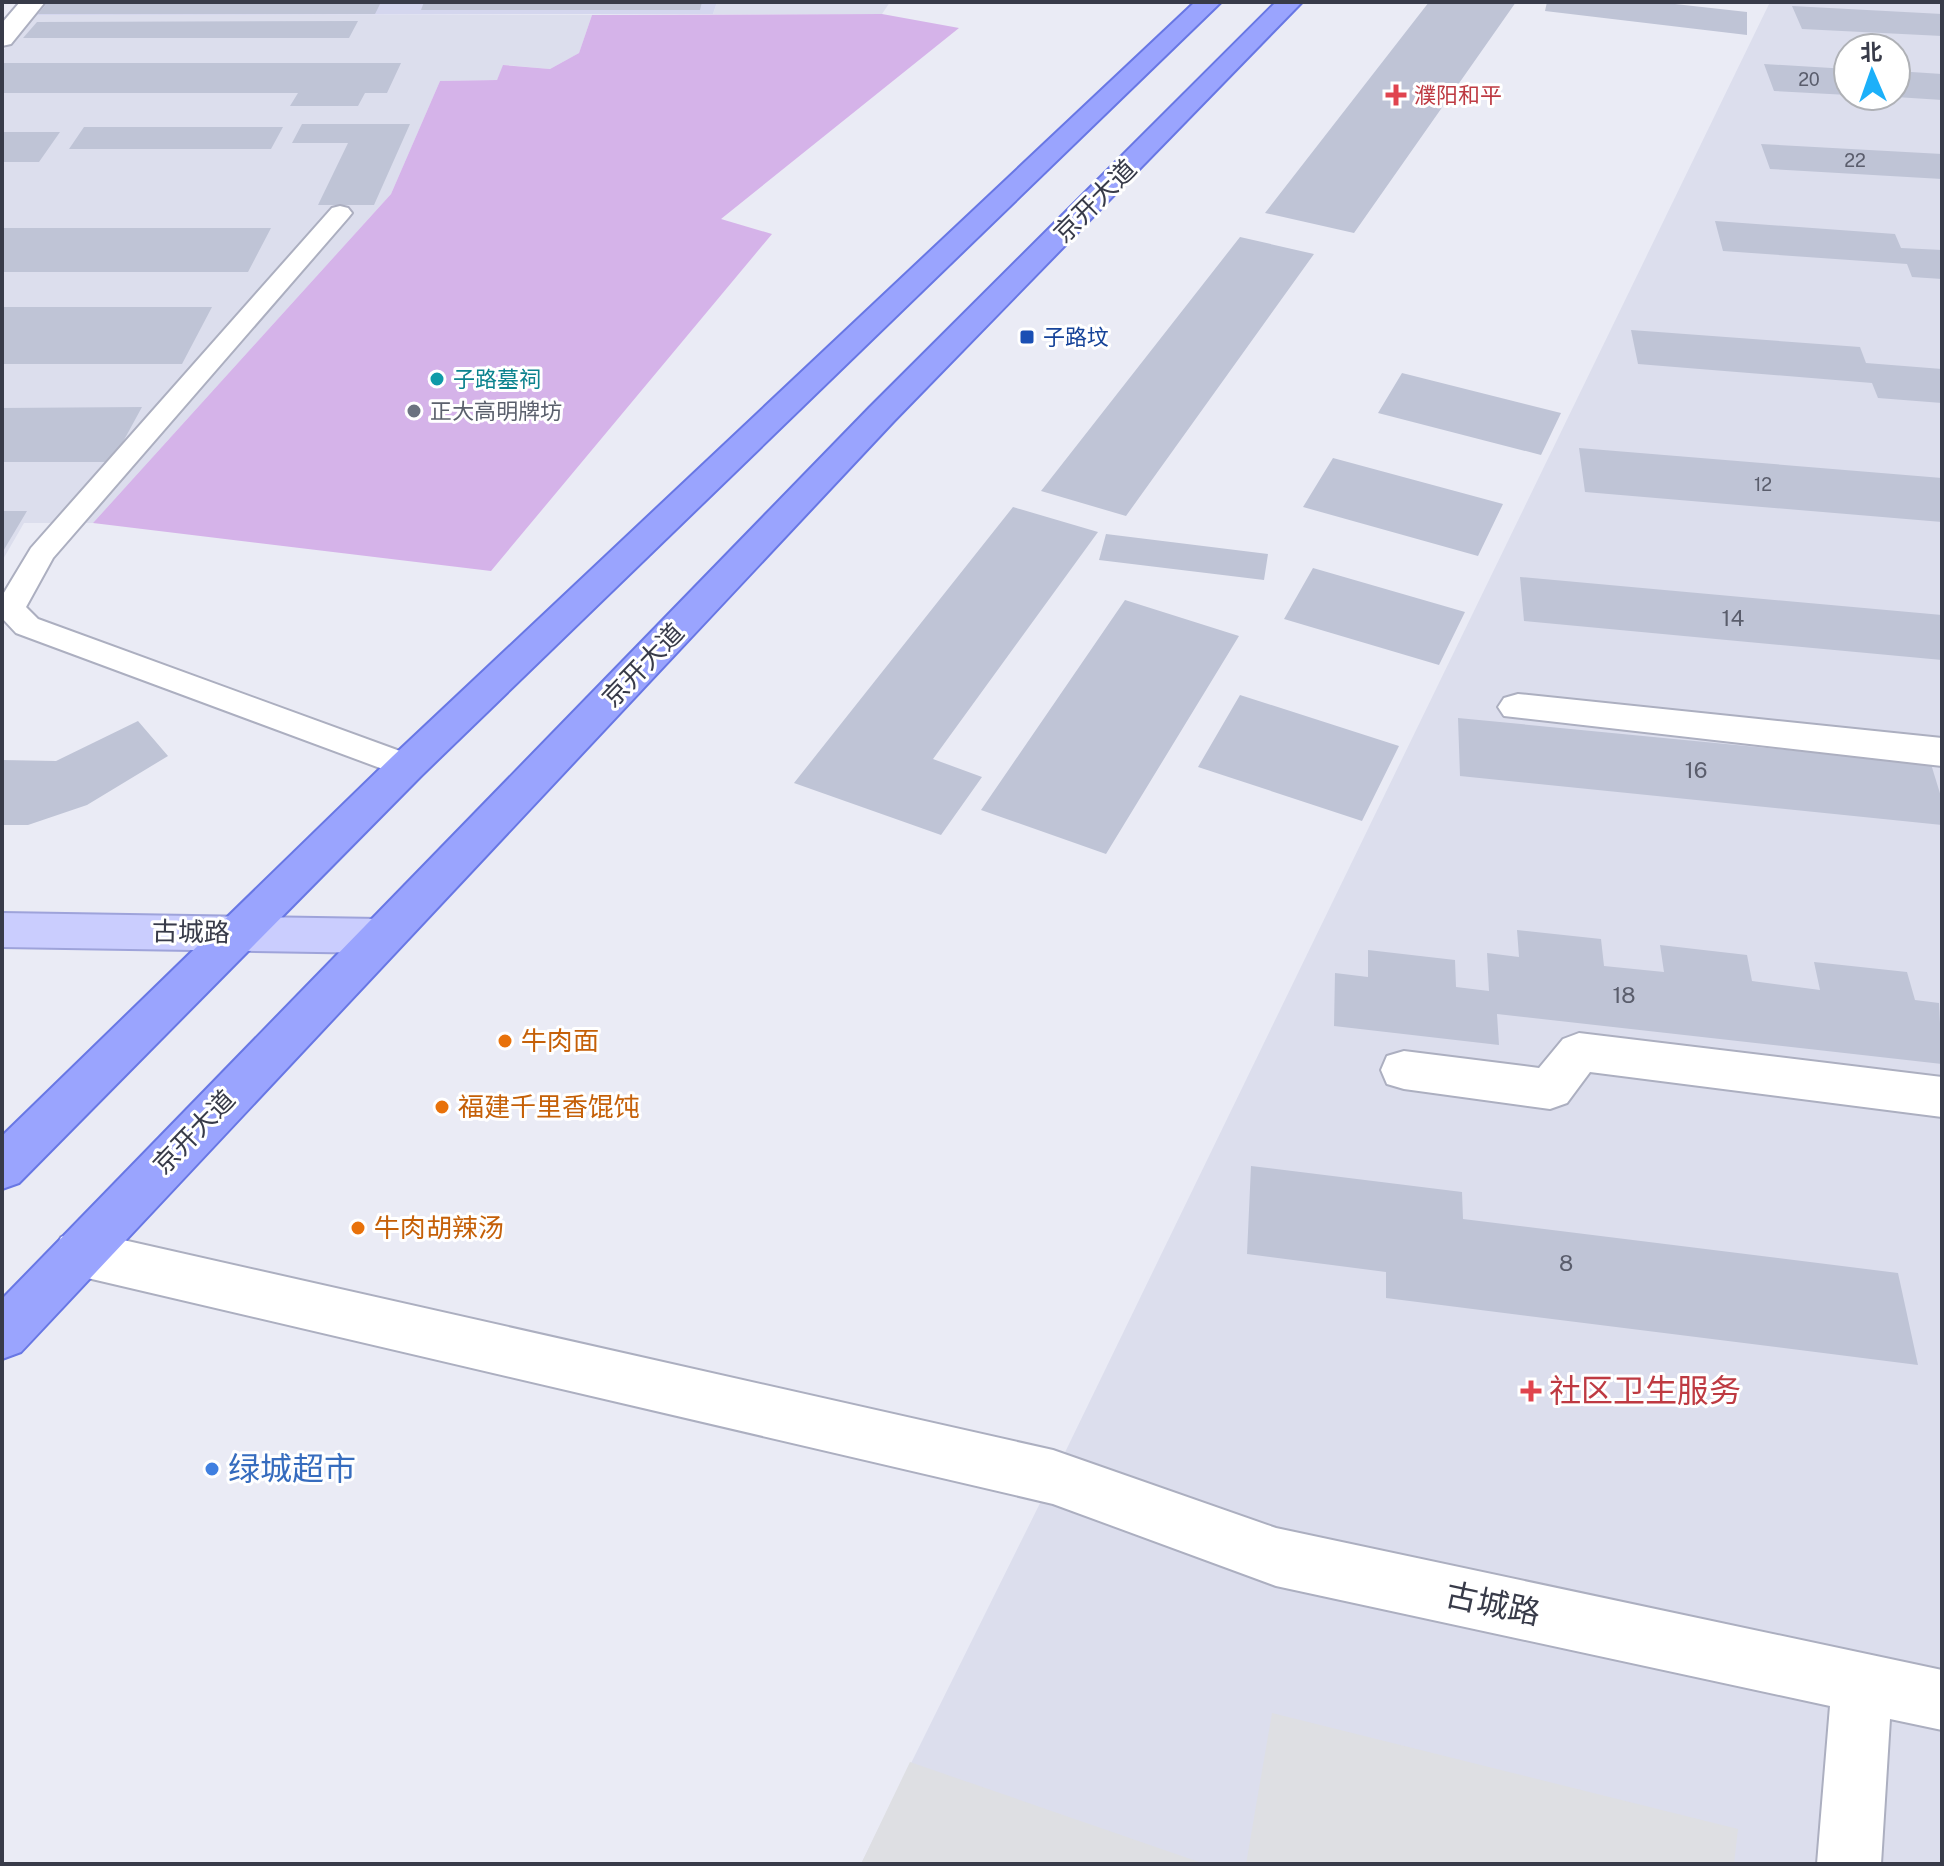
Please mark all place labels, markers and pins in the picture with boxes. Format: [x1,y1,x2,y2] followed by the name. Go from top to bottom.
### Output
[1414,82,1502,108] place label: 濮阳和平
[1385,84,1407,106] marker: 濮阳和平
[1043,324,1109,350] place label: 子路坟
[1018,328,1036,346] marker: 子路坟
[453,366,541,392] place label: 子路墓祠
[428,370,446,388] marker: 子路墓祠
[430,398,562,424] place label: 正大高明牌坊
[405,402,423,420] marker: 正大高明牌坊
[521,1025,599,1056] place label: 牛肉面
[496,1032,514,1050] marker: 牛肉面
[458,1091,640,1122] place label: 福建千里香馄饨
[433,1098,451,1116] marker: 福建千里香馄饨
[374,1212,504,1243] place label: 牛肉胡辣汤
[349,1219,367,1237] marker: 牛肉胡辣汤
[1549,1372,1741,1409] place label: 社区卫生服务
[1520,1380,1542,1402] marker: 社区卫生服务
[228,1450,356,1487] place label: 绿城超市
[203,1460,221,1478] marker: 绿城超市

